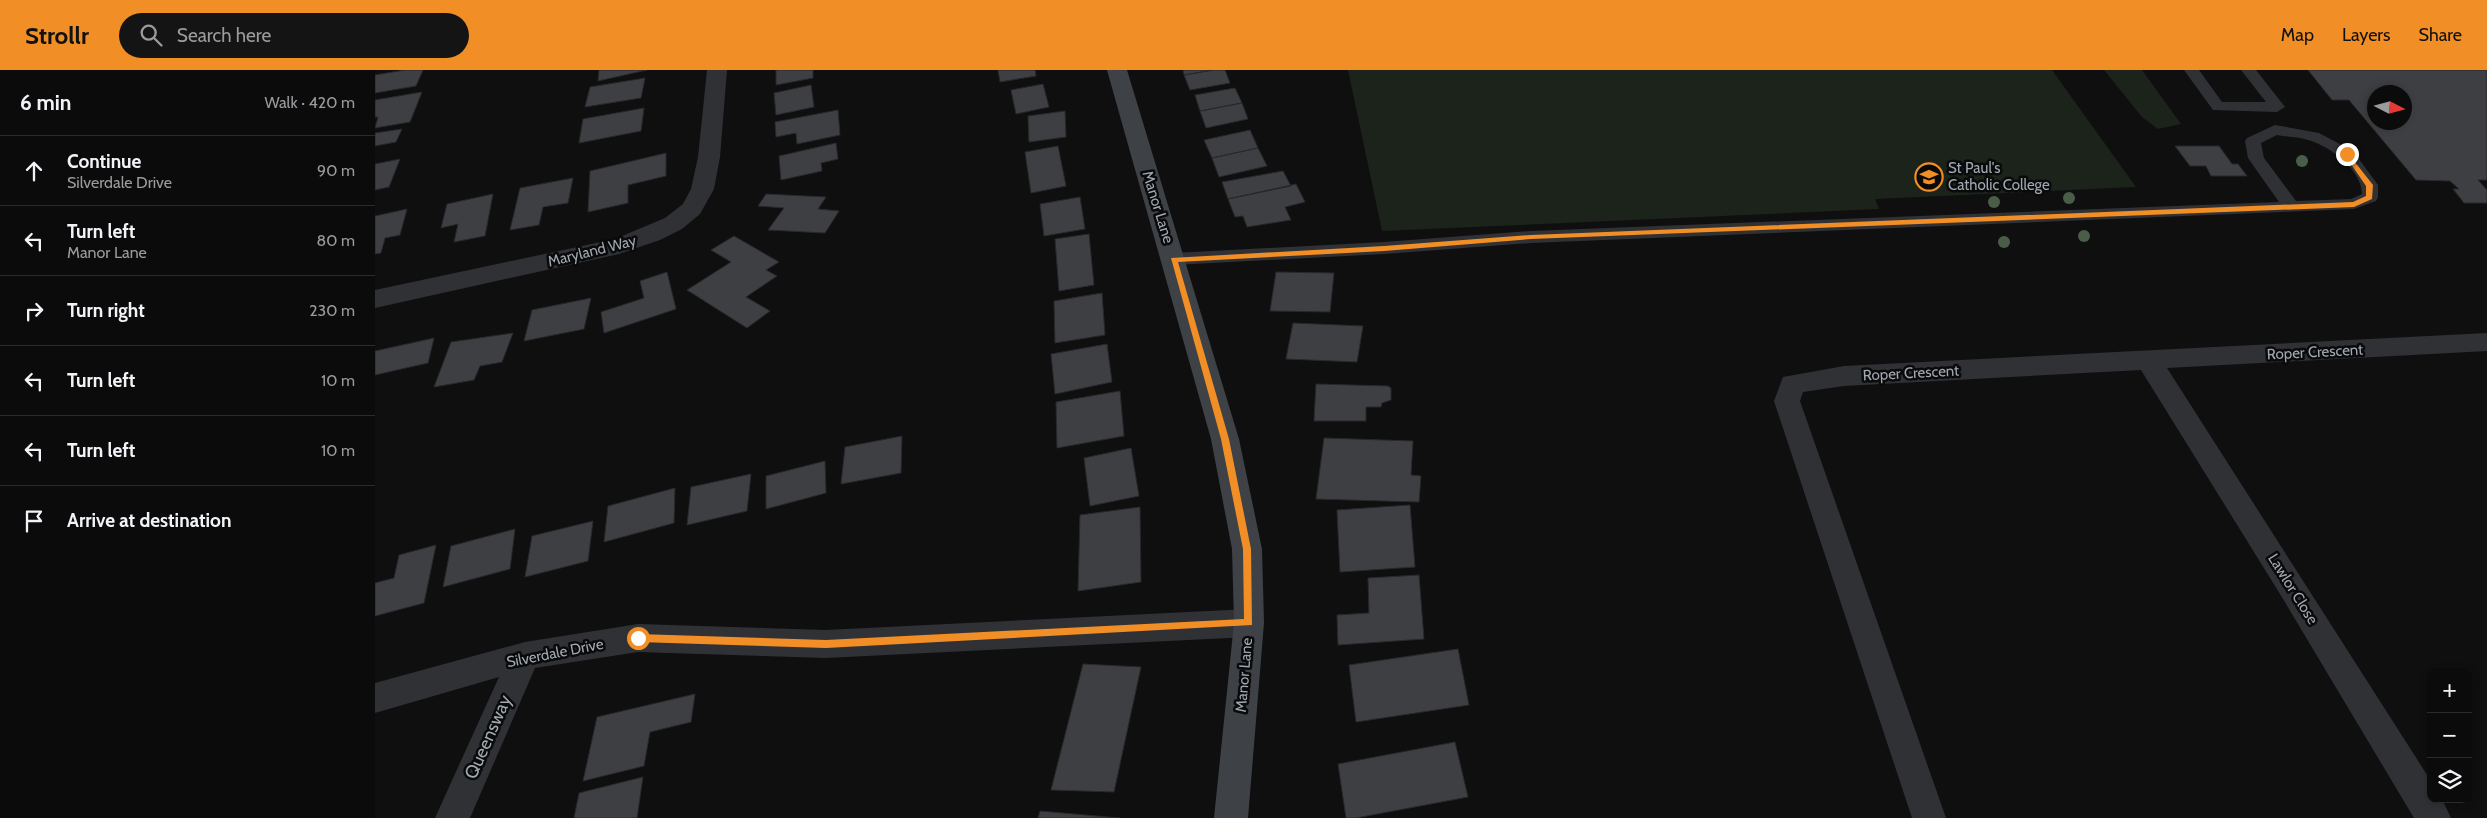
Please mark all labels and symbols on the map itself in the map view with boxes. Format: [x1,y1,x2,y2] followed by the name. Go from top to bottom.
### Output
[2367,85,2412,130] north arrow
[2336,143,2359,166] route end
[1948,159,2050,194] place label: St Paul's Catholic College
[1914,162,1944,192] school or university icon: St Paul's Catholic College
[1138,169,1178,246] street label: Manor Lane
[546,231,638,271] street label: Maryland Way
[2266,340,2364,364] street label: Roper Crescent
[1862,361,1960,385] street label: Roper Crescent
[2264,550,2322,628] street label: Lawlor Close
[627,627,650,650] route start
[505,635,605,671] street label: Silverdale Drive
[1232,637,1256,713] street label: Manor Lane
[460,692,516,782] street label: Queensway

